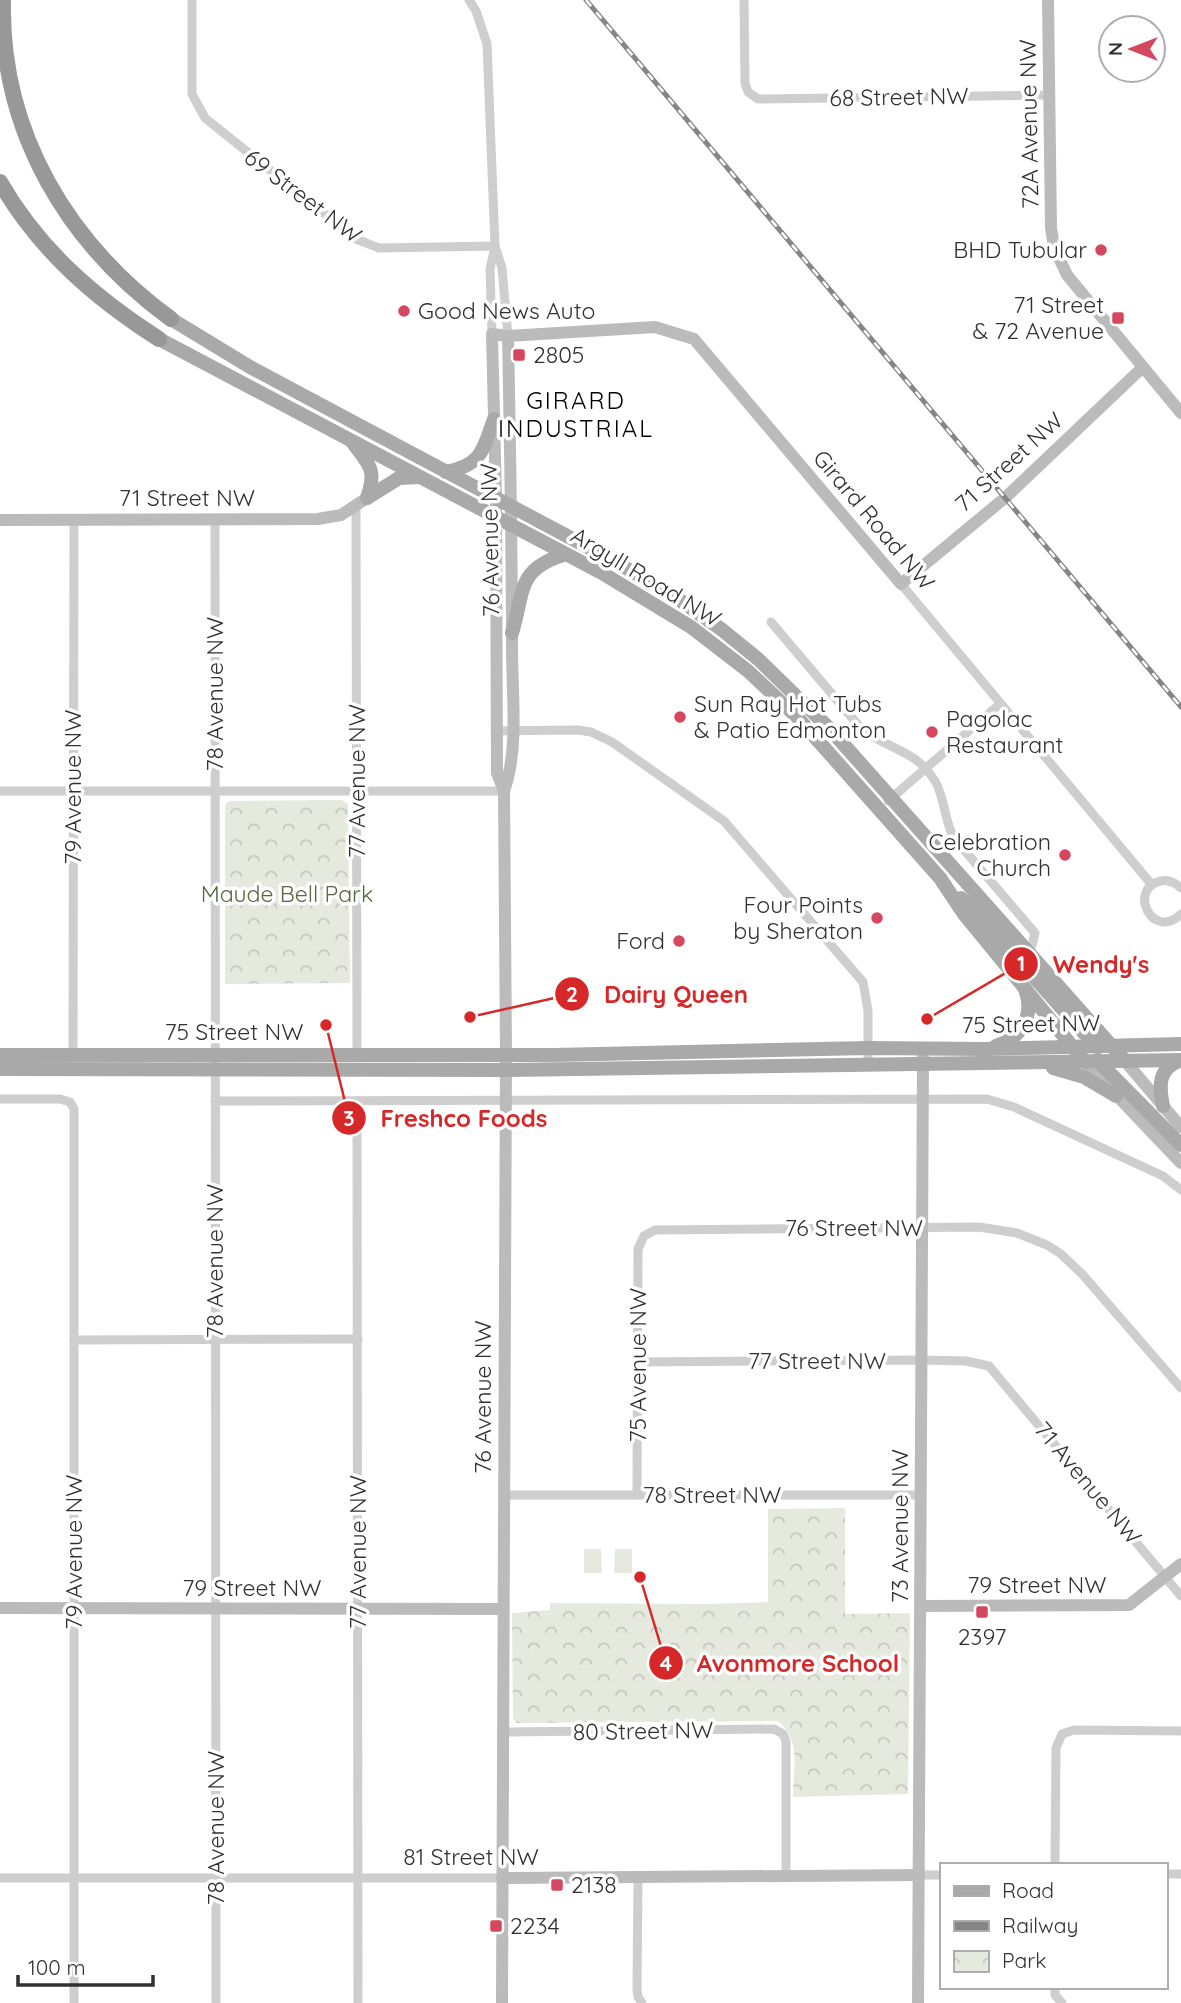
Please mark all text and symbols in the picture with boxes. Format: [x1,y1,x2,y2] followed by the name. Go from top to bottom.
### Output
[1097,14,1167,84] north arrow
[1013,39,1044,209] street label: 72A Avenue NW
[1103,42,1127,56] text: N
[829,81,969,112] street label: 68 Street NW
[239,142,368,249] street label: 69 Street NW
[953,235,1087,264] place label: BHD Tubular
[1093,242,1109,258] marker: BHD Tubular
[973,290,1104,345] place label: 71 Street & 72 Avenue
[418,296,595,325] place label: Good News Auto
[396,303,412,319] marker: Good News Auto
[1110,310,1126,326] marker: 71 Street & 72 Avenue
[533,340,584,369] place label: 2805
[511,347,527,363] marker: 2805
[498,385,654,443] district label: GIRARD INDUSTRIAL
[949,405,1069,518] street label: 71 Street NW
[807,444,942,596] street label: Girard Road NW
[474,463,505,617] street label: 76 Avenue NW
[119,483,255,512] street label: 71 Street NW
[566,520,727,633] street label: Argyll Road NW
[200,617,229,771] street label: 78 Avenue NW
[694,689,886,744] place label: Sun Ray Hot Tubs & Patio Edmonton
[342,704,371,858] street label: 77 Avenue NW
[946,704,1063,759] place label: Pagolac Restaurant
[672,709,688,725] marker: Sun Ray Hot Tubs & Patio Edmonton
[58,710,87,864] street label: 79 Avenue NW
[924,724,940,740] marker: Pagolac Restaurant
[929,827,1051,882] place label: Celebration Church
[1057,847,1073,863] marker: Celebration Church
[201,879,373,908] park label: Maude Bell Park
[733,890,863,945] place label: Four Points by Sheraton
[869,910,885,926] marker: Four Points by Sheraton
[616,926,665,955] place label: Ford
[671,933,687,949] marker: Ford
[1004,942,1163,987] callout: Wendy's
[1053,949,1149,979] text: Wendy's
[1017,950,1025,976] text: 1
[555,972,762,1017] callout: Dairy Queen
[604,979,748,1009] text: Dairy Queen
[566,981,578,1007] text: 2
[961,1008,1101,1039] street label: 75 Street NW
[165,1017,303,1046] street label: 75 Street NW
[331,1096,561,1141] callout: Freshco Foods
[381,1103,547,1133] text: Freshco Foods
[343,1105,355,1131] text: 3
[200,1184,229,1338] street label: 78 Avenue NW
[785,1213,923,1242] street label: 76 Street NW
[623,1288,652,1442] street label: 75 Avenue NW
[468,1320,497,1474] street label: 76 Avenue NW
[748,1346,886,1375] street label: 77 Street NW
[1029,1415,1148,1550] street label: 71 Avenue NW
[885,1449,914,1603] street label: 73 Avenue NW
[59,1475,88,1629] street label: 79 Avenue NW
[343,1475,372,1629] street label: 77 Avenue NW
[643,1480,781,1509] street label: 78 Street NW
[967,1570,1107,1599] street label: 79 Street NW
[182,1573,322,1602] street label: 79 Street NW
[974,1604,990,1620] marker: 2397
[958,1622,1007,1651] place label: 2397
[648,1641,914,1686] callout: Avonmore School
[697,1648,899,1678] text: Avonmore School
[660,1650,672,1676] text: 4
[573,1715,713,1746] street label: 80 Street NW
[201,1751,230,1905] street label: 78 Avenue NW
[403,1842,539,1871] street label: 81 Street NW
[940,1863,1167,1989] legend
[571,1870,617,1899] place label: 2138
[549,1877,565,1893] marker: 2138
[1002,1877,1054,1903] text: Road
[510,1911,560,1940] place label: 2234
[1002,1912,1078,1938] text: Railway
[488,1918,504,1934] marker: 2234
[18,1944,152,1988] scale bar
[1002,1947,1046,1973] text: Park
[28,1954,86,1980] text: 100 m

